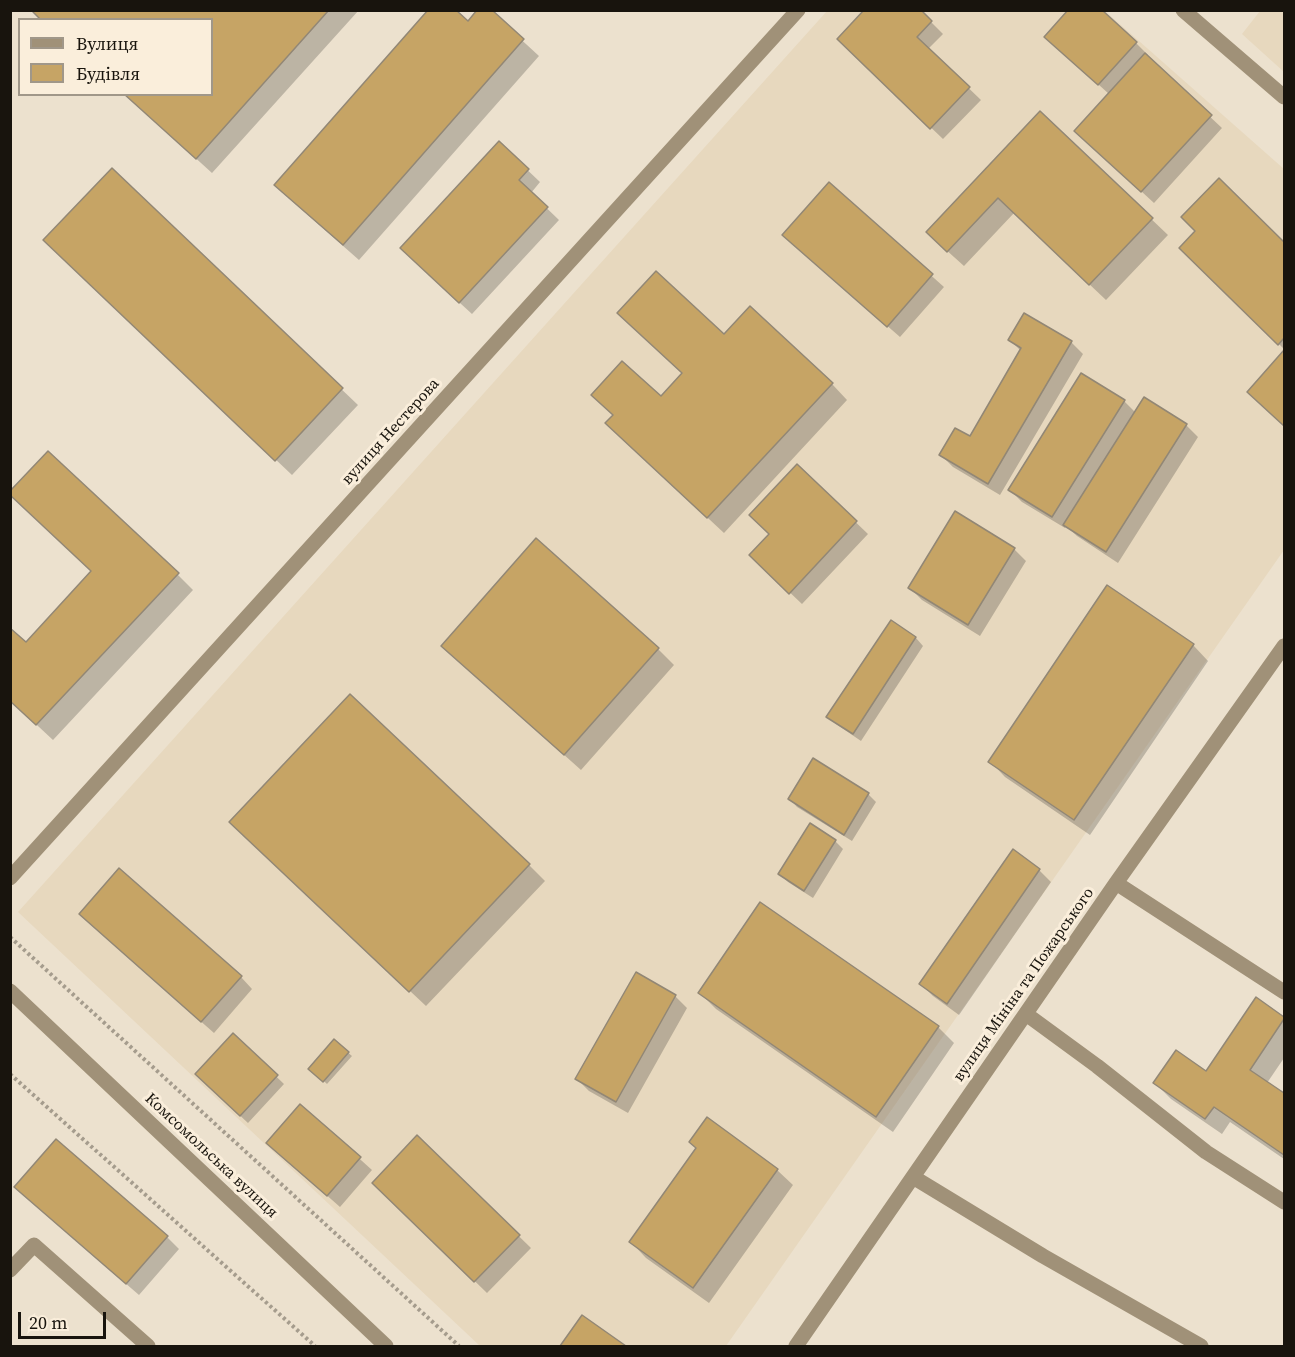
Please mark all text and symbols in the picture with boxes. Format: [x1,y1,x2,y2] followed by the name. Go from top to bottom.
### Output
[18,18,213,96] legend
[76,31,138,56] text: Вулиця
[76,61,140,86] text: Будівля
[338,375,444,489] street label: вулиця Нестерова
[949,884,1099,1086] street label: вулиця Мініна та Пожарського
[141,1089,281,1223] street label: Комсомольська вулиця
[21,1300,110,1338] scale bar
[29,1310,67,1335] text: 20 m

